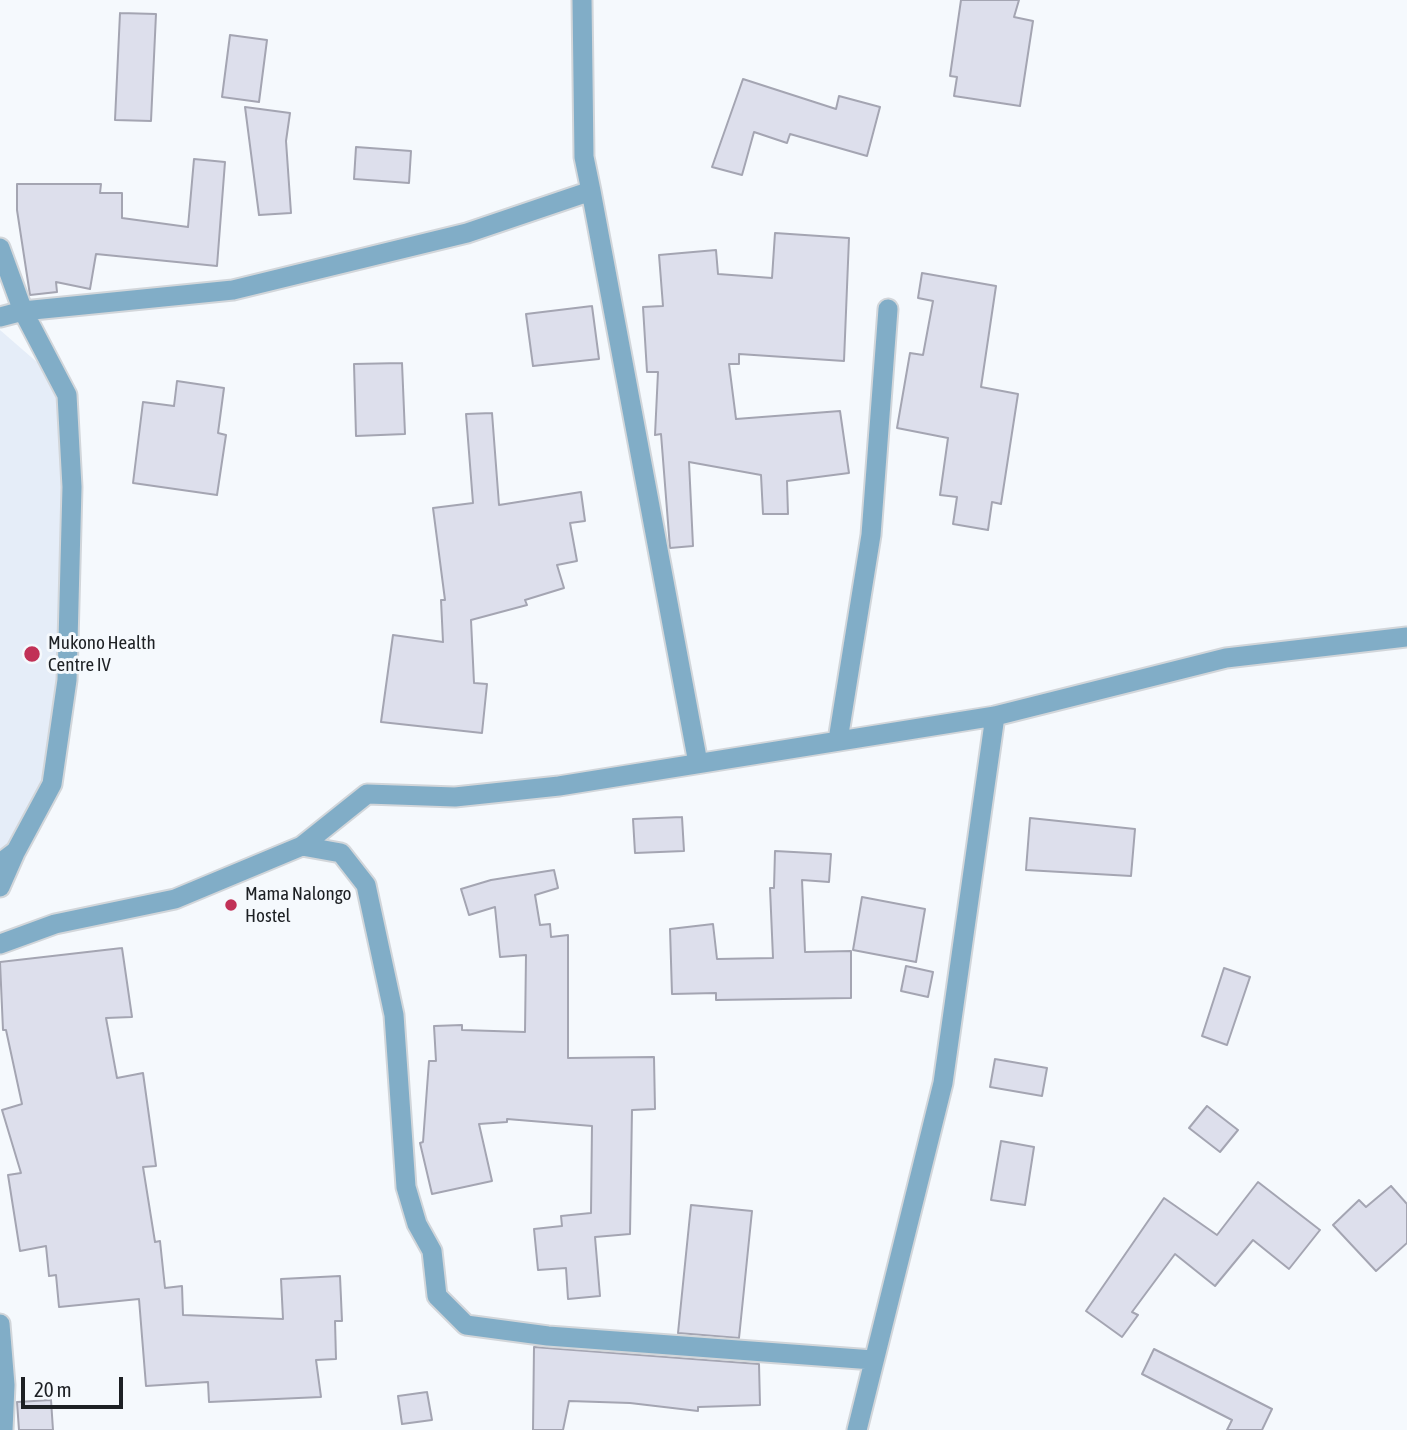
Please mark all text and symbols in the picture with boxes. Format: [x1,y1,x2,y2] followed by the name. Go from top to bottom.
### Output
[48,632,156,676] place label: Mukono Health Centre IV
[22,644,42,664] marker: Mukono Health Centre IV
[245,883,351,927] place label: Mama Nalongo Hostel
[223,897,239,913] marker: Mama Nalongo Hostel
[24,1364,126,1408] scale bar
[34,1377,72,1401] text: 20 m

